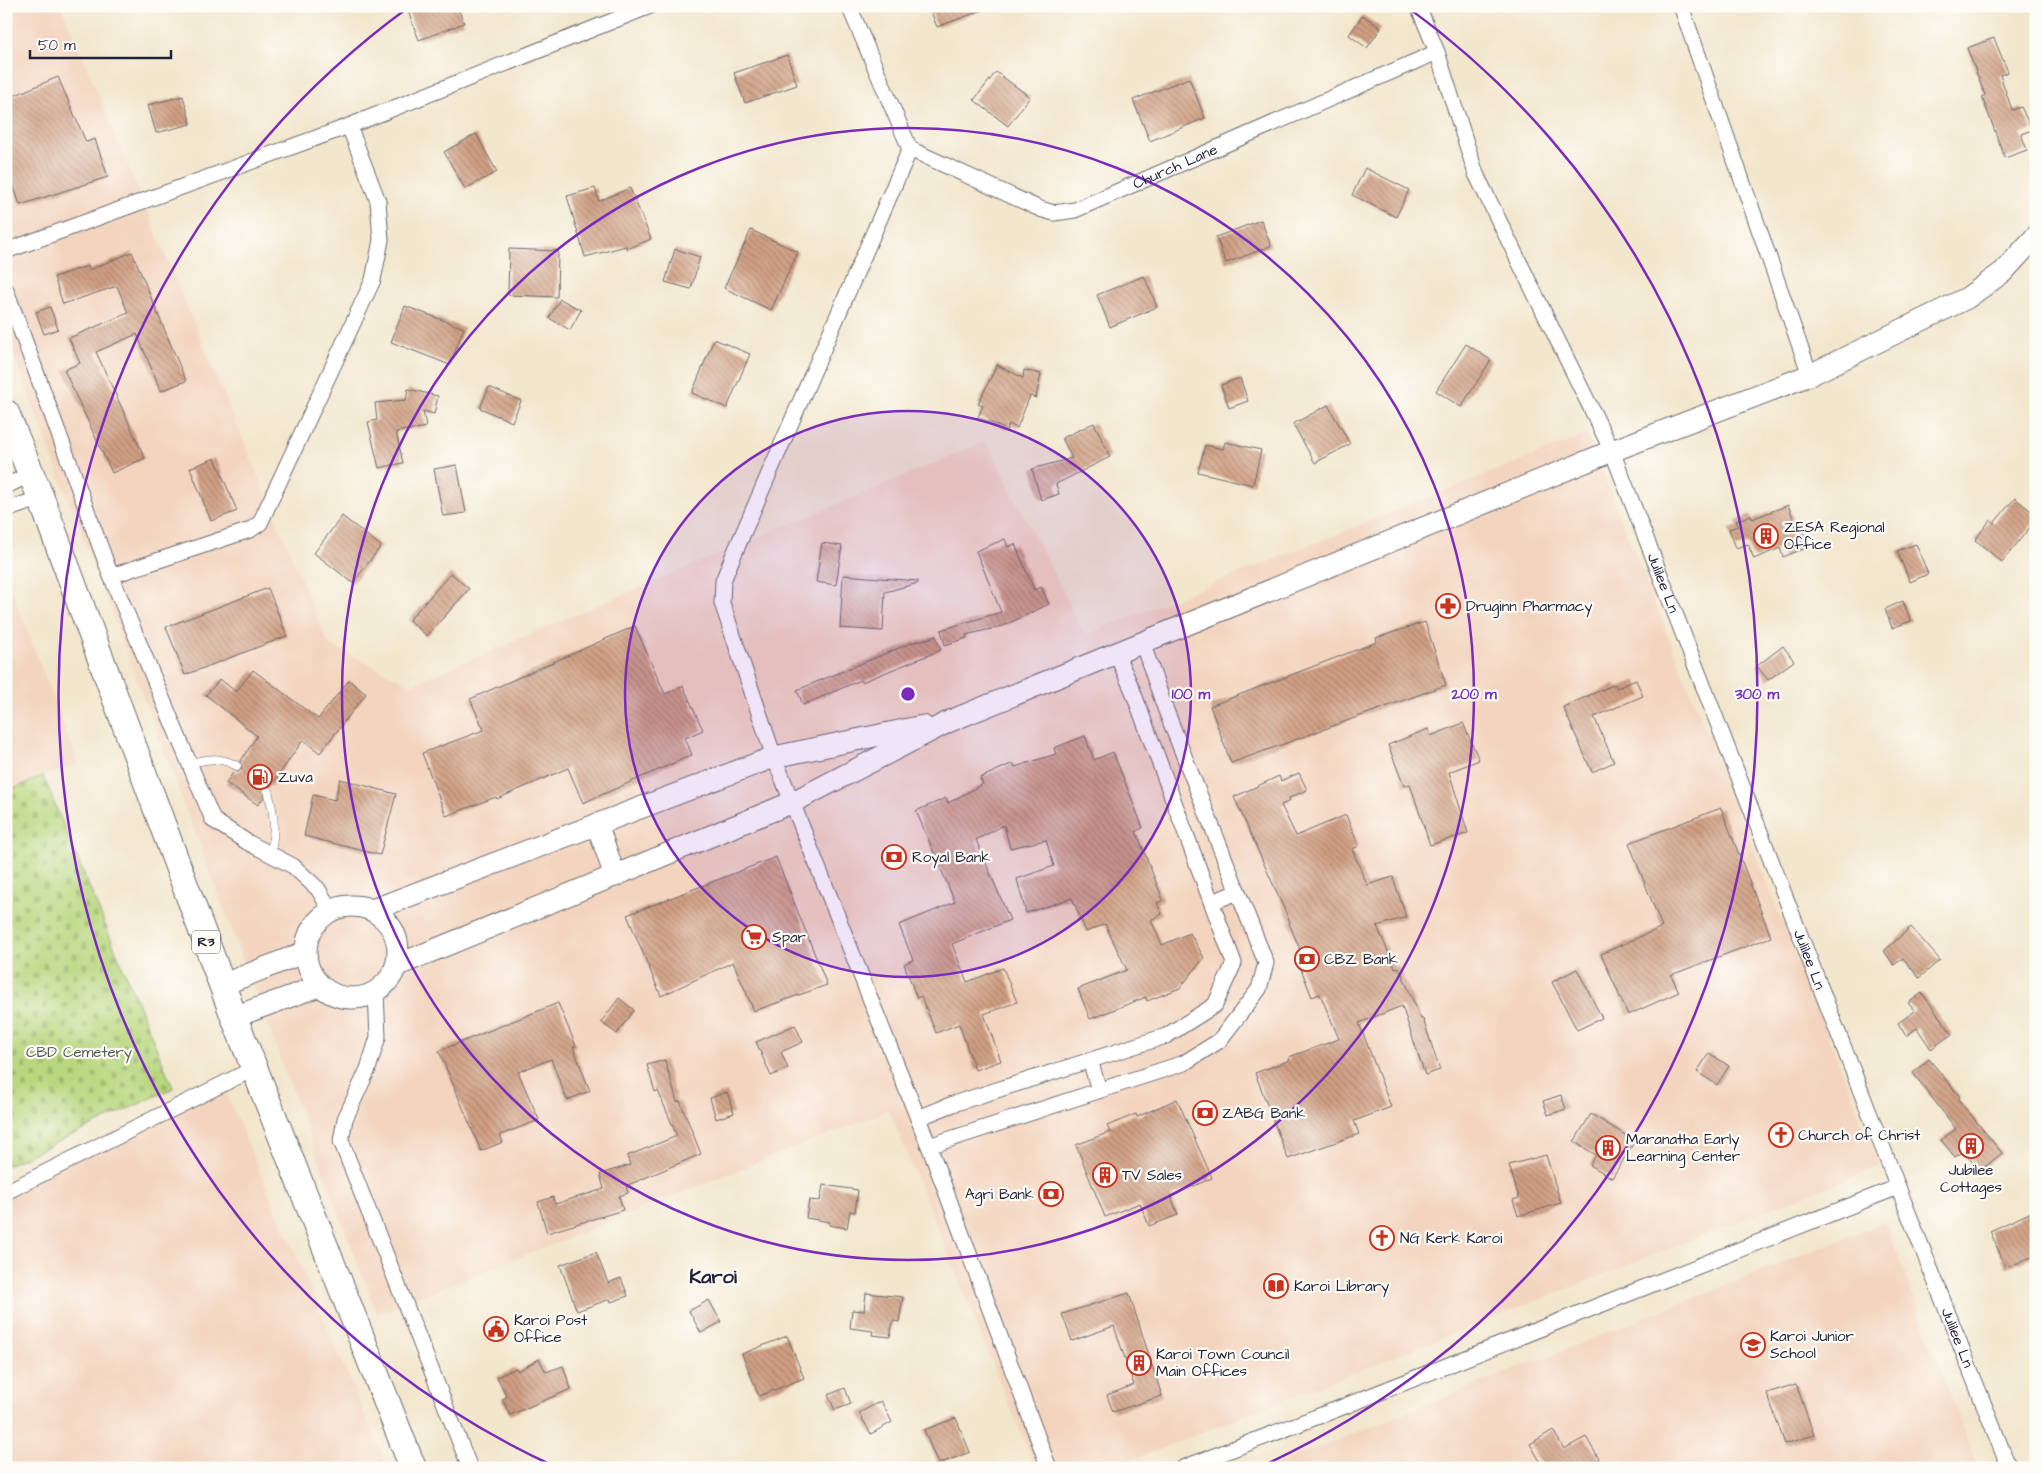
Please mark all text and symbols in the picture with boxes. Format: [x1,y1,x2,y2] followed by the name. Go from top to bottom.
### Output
[30,28,171,60] scale bar
[38,35,76,56] text: 50 m
[1129,139,1221,194] street label: Church Lane
[1784,517,1885,555] place label: ZESA Regional Office
[1753,523,1779,549] building icon: ZESA Regional Office
[1642,550,1685,616] street label: Julilee Ln
[1435,593,1461,619] pharmacy icon: Druginn Pharmacy
[1466,596,1593,618] place label: Druginn Pharmacy
[1172,684,1211,705] text: 100 m
[1450,684,1497,705] text: 200 m
[1734,684,1779,705] text: 300 m
[899,685,917,703] centre of rings
[247,764,273,790] fuel station icon: Zuva
[278,767,313,788] place label: Zuva
[881,844,907,870] bank icon: Royal Bank
[912,847,990,869] place label: Royal Bank
[741,924,767,950] supermarket icon: Spar
[1788,926,1831,993] street label: Julilee Ln
[772,927,806,948] place label: Spar
[192,930,220,954] road number: R3
[1294,946,1320,972] bank icon: CBZ Bank
[1324,949,1398,970] place label: CBZ Bank
[26,1042,132,1064] park label: CBD Cemetery
[1192,1100,1218,1126] bank icon: ZABG Bank
[1222,1103,1305,1124] place label: ZABG Bank
[1768,1122,1794,1148] church icon: Church of Christ
[1798,1125,1920,1146] place label: Church of Christ
[1626,1129,1740,1168] place label: Maranatha Early Learning Center
[1958,1133,1984,1159] building icon: Jubilee Cottages
[1595,1135,1621,1161] building icon: Maranatha Early Learning Center
[1940,1160,2003,1199] place label: Jubilee Cottages
[1092,1162,1118,1188] building icon: TV Sales
[1122,1165,1183,1186] place label: TV Sales
[1038,1181,1064,1207] bank icon: Agri Bank
[965,1184,1034,1206] place label: Agri Bank
[1369,1225,1395,1251] church icon: NG Kerk Karoi
[1400,1228,1503,1249] place label: NG Kerk Karoi
[689,1263,738,1291] district label: Karoi
[1263,1273,1289,1299] library icon: Karoi Library
[1294,1276,1389,1298] place label: Karoi Library
[1936,1305,1979,1371] street label: Julilee Ln
[514,1310,587,1348] place label: Karoi Post Office
[483,1316,509,1342] public building icon: Karoi Post Office
[1770,1326,1854,1364] place label: Karoi Junior School
[1740,1332,1766,1358] school or university icon: Karoi Junior School
[1156,1344,1289,1382] place label: Karoi Town Council Main Offices
[1126,1350,1152,1376] building icon: Karoi Town Council Main Offices

